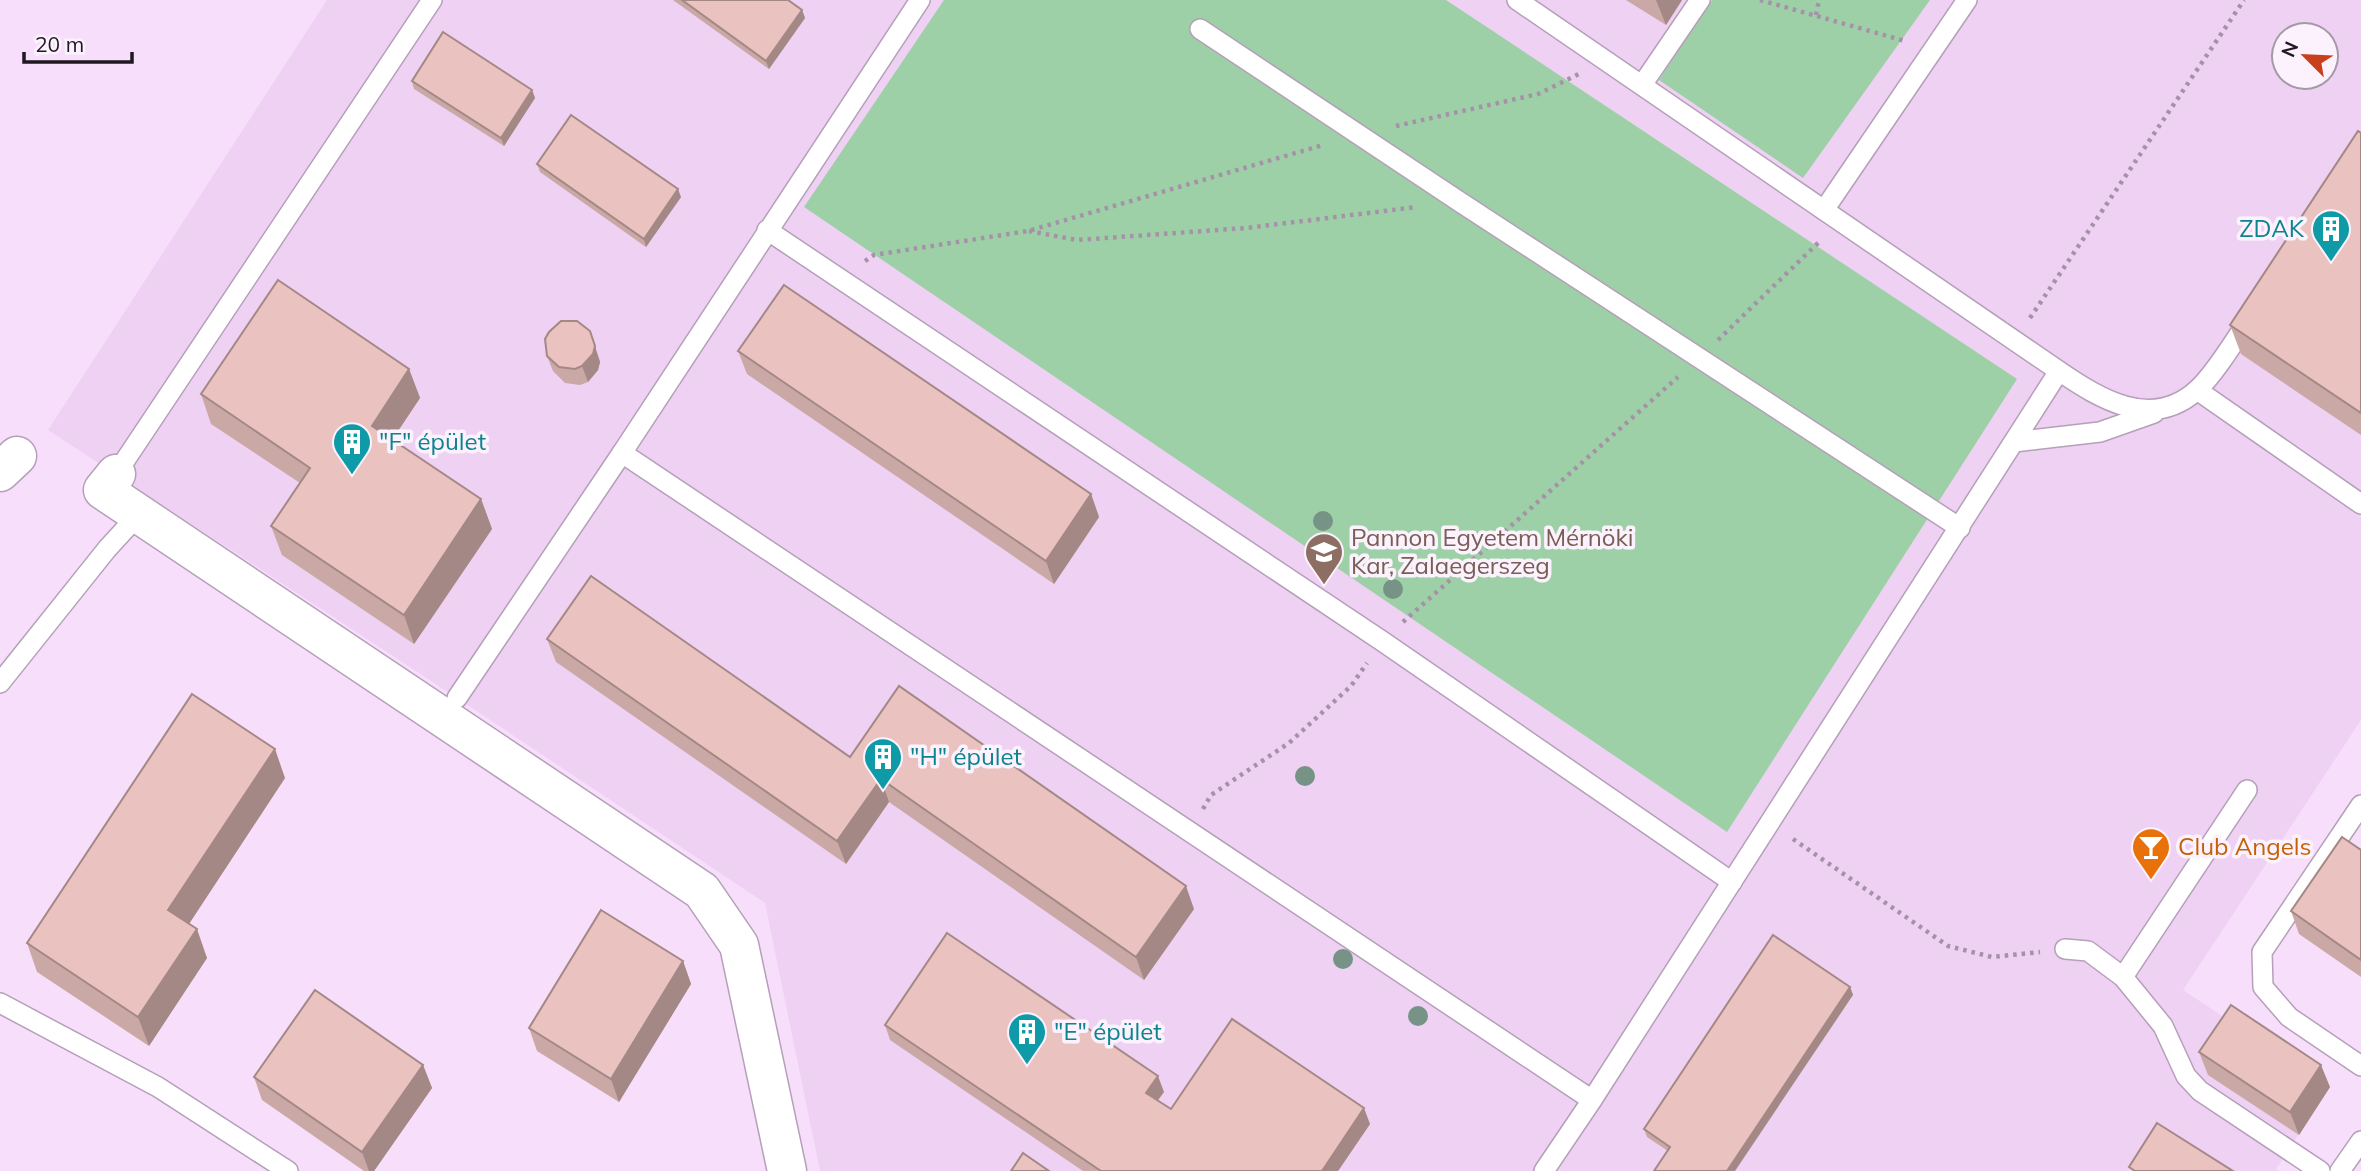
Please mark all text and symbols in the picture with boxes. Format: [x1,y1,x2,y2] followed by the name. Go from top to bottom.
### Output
[24,21,133,65] scale bar
[2270,21,2340,91] north arrow
[35,31,84,57] text: 20 m
[2276,38,2303,61] text: N
[2310,208,2352,263] building icon: ZDAK
[2239,213,2305,243] place label: ZDAK
[331,421,373,476] building icon: "F" épület
[379,426,486,456] place label: "F" épület
[1351,522,1634,580] place label: Pannon Egyetem Mérnöki Kar, Zalaegerszeg
[1303,531,1345,586] school or university icon: Pannon Egyetem Mérnöki Kar, Zalaegerszeg
[862,736,904,791] building icon: "H" épület
[910,741,1022,771] place label: "H" épület
[2130,826,2172,881] bar icon: Club Angels
[2178,831,2312,861] place label: Club Angels
[1006,1011,1048,1066] building icon: "E" épület
[1054,1016,1162,1046] place label: "E" épület

